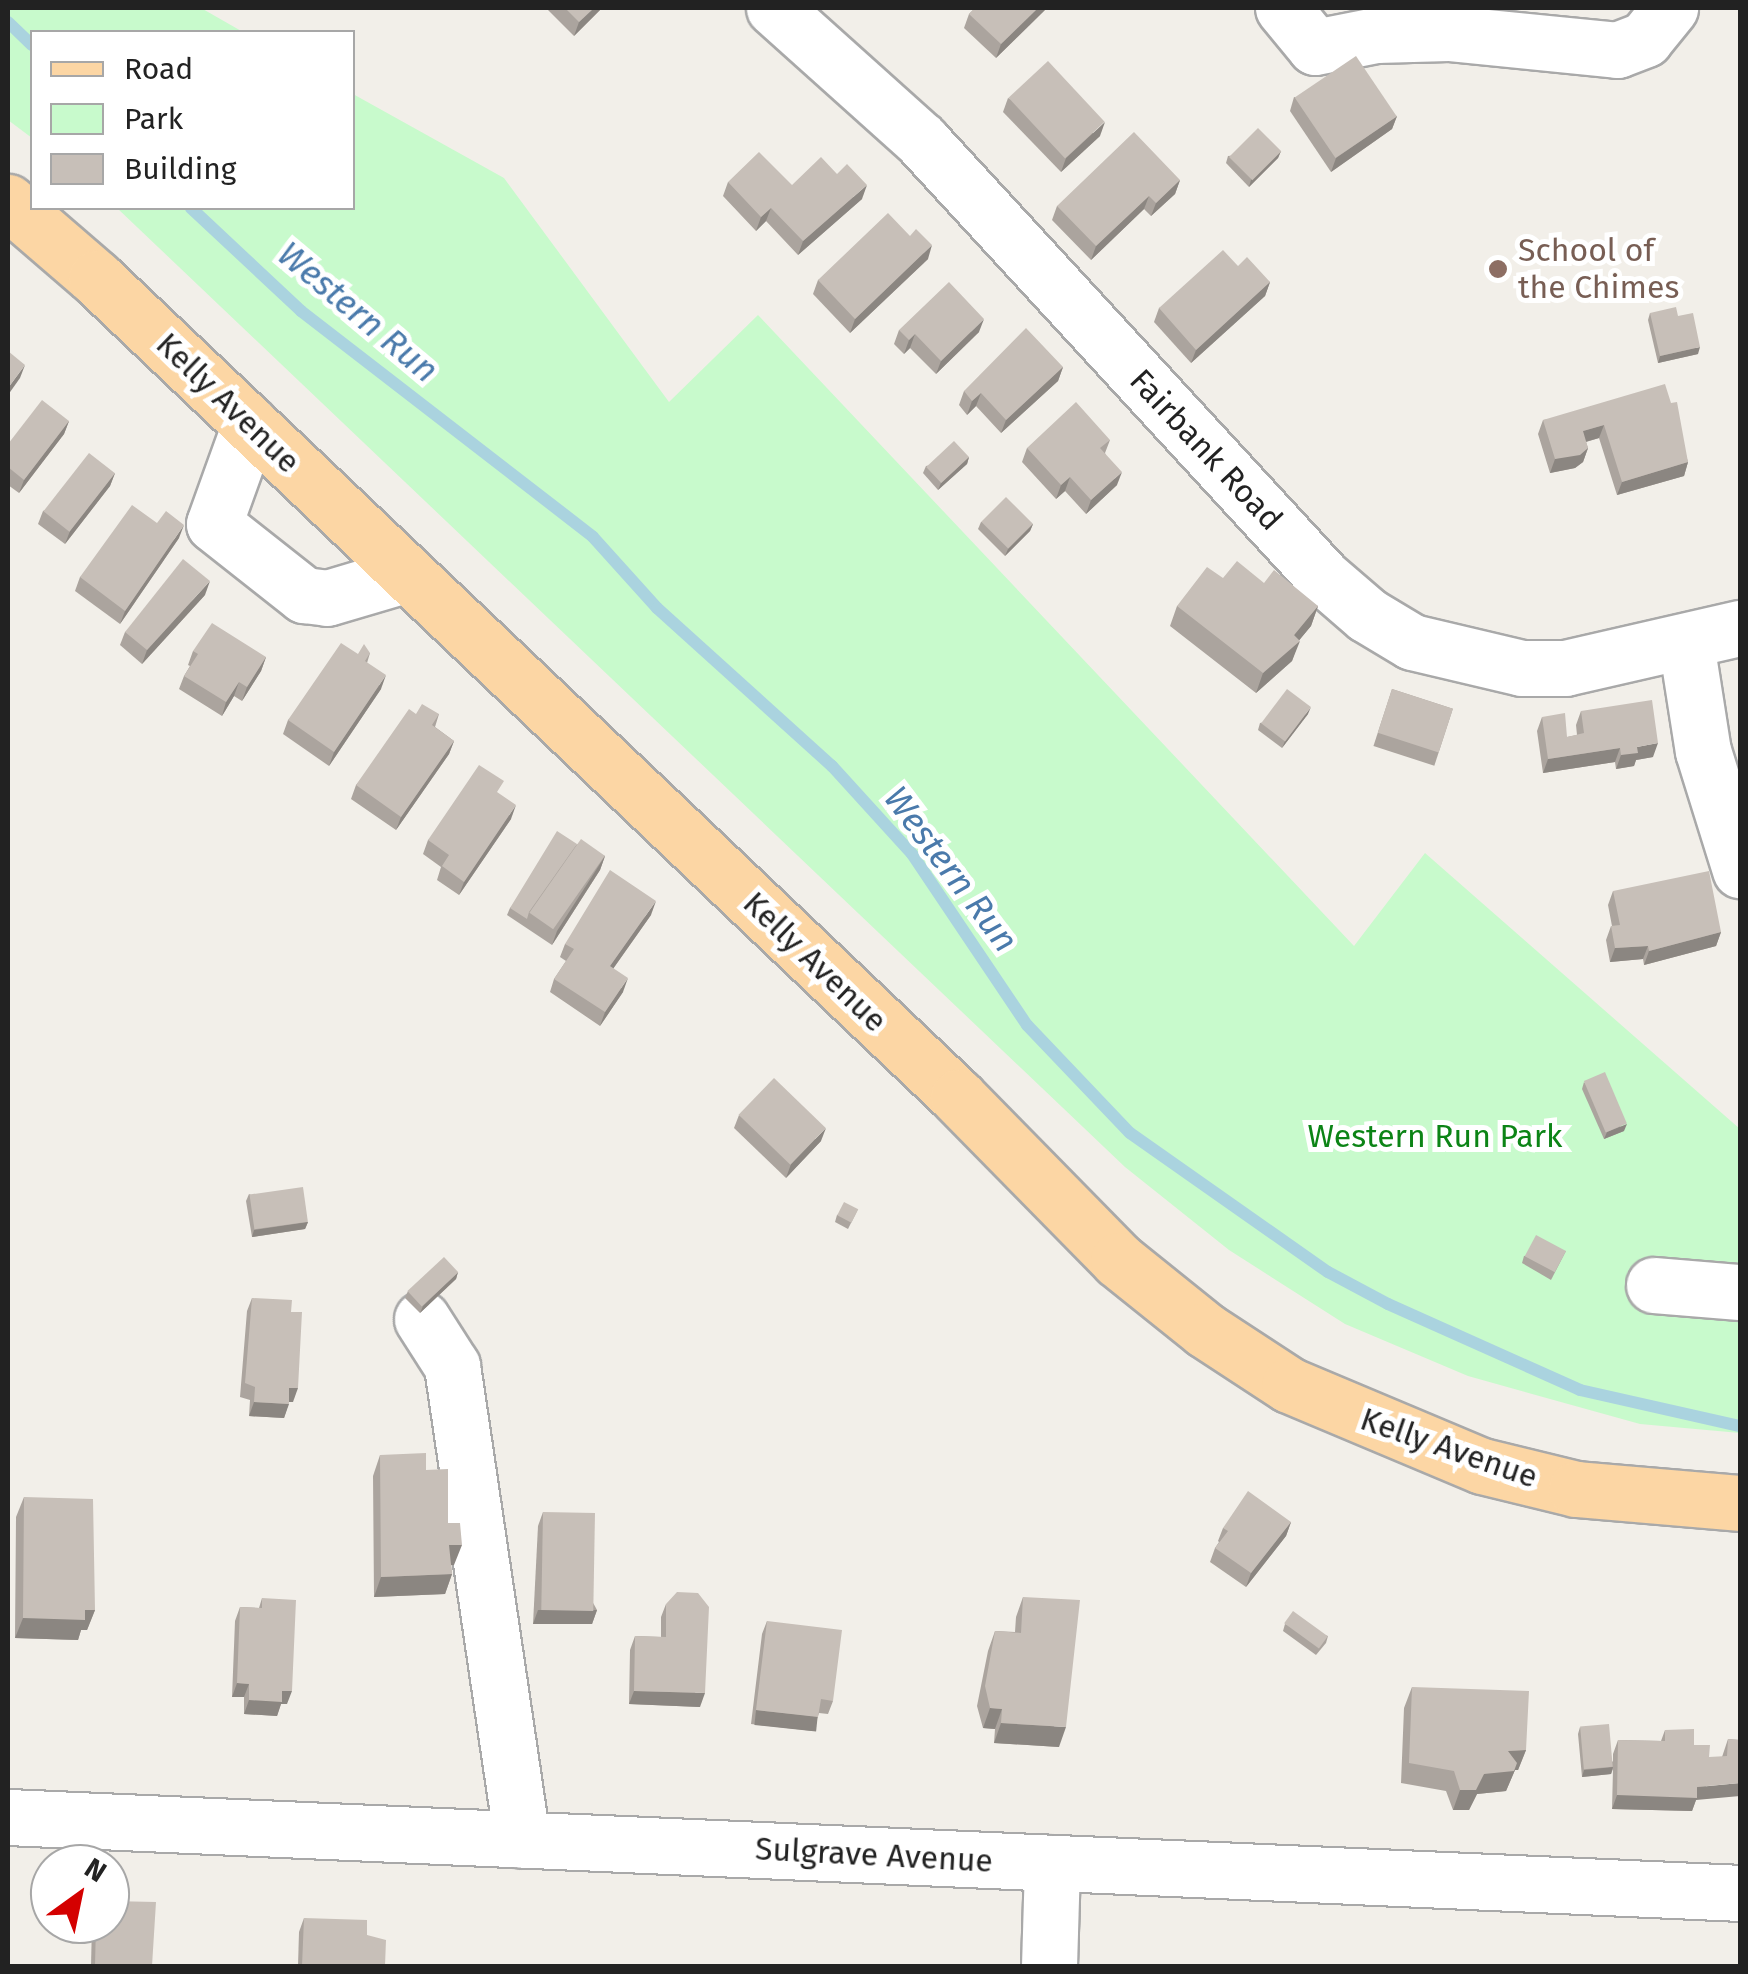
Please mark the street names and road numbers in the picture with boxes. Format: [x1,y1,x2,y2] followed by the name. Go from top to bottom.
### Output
[148,325,308,481] street label: Kelly Avenue
[1122,362,1290,538] street label: Fairbank Road
[735,884,895,1040] street label: Kelly Avenue
[1355,1400,1543,1496] street label: Kelly Avenue
[754,1830,994,1880] street label: Sulgrave Avenue

